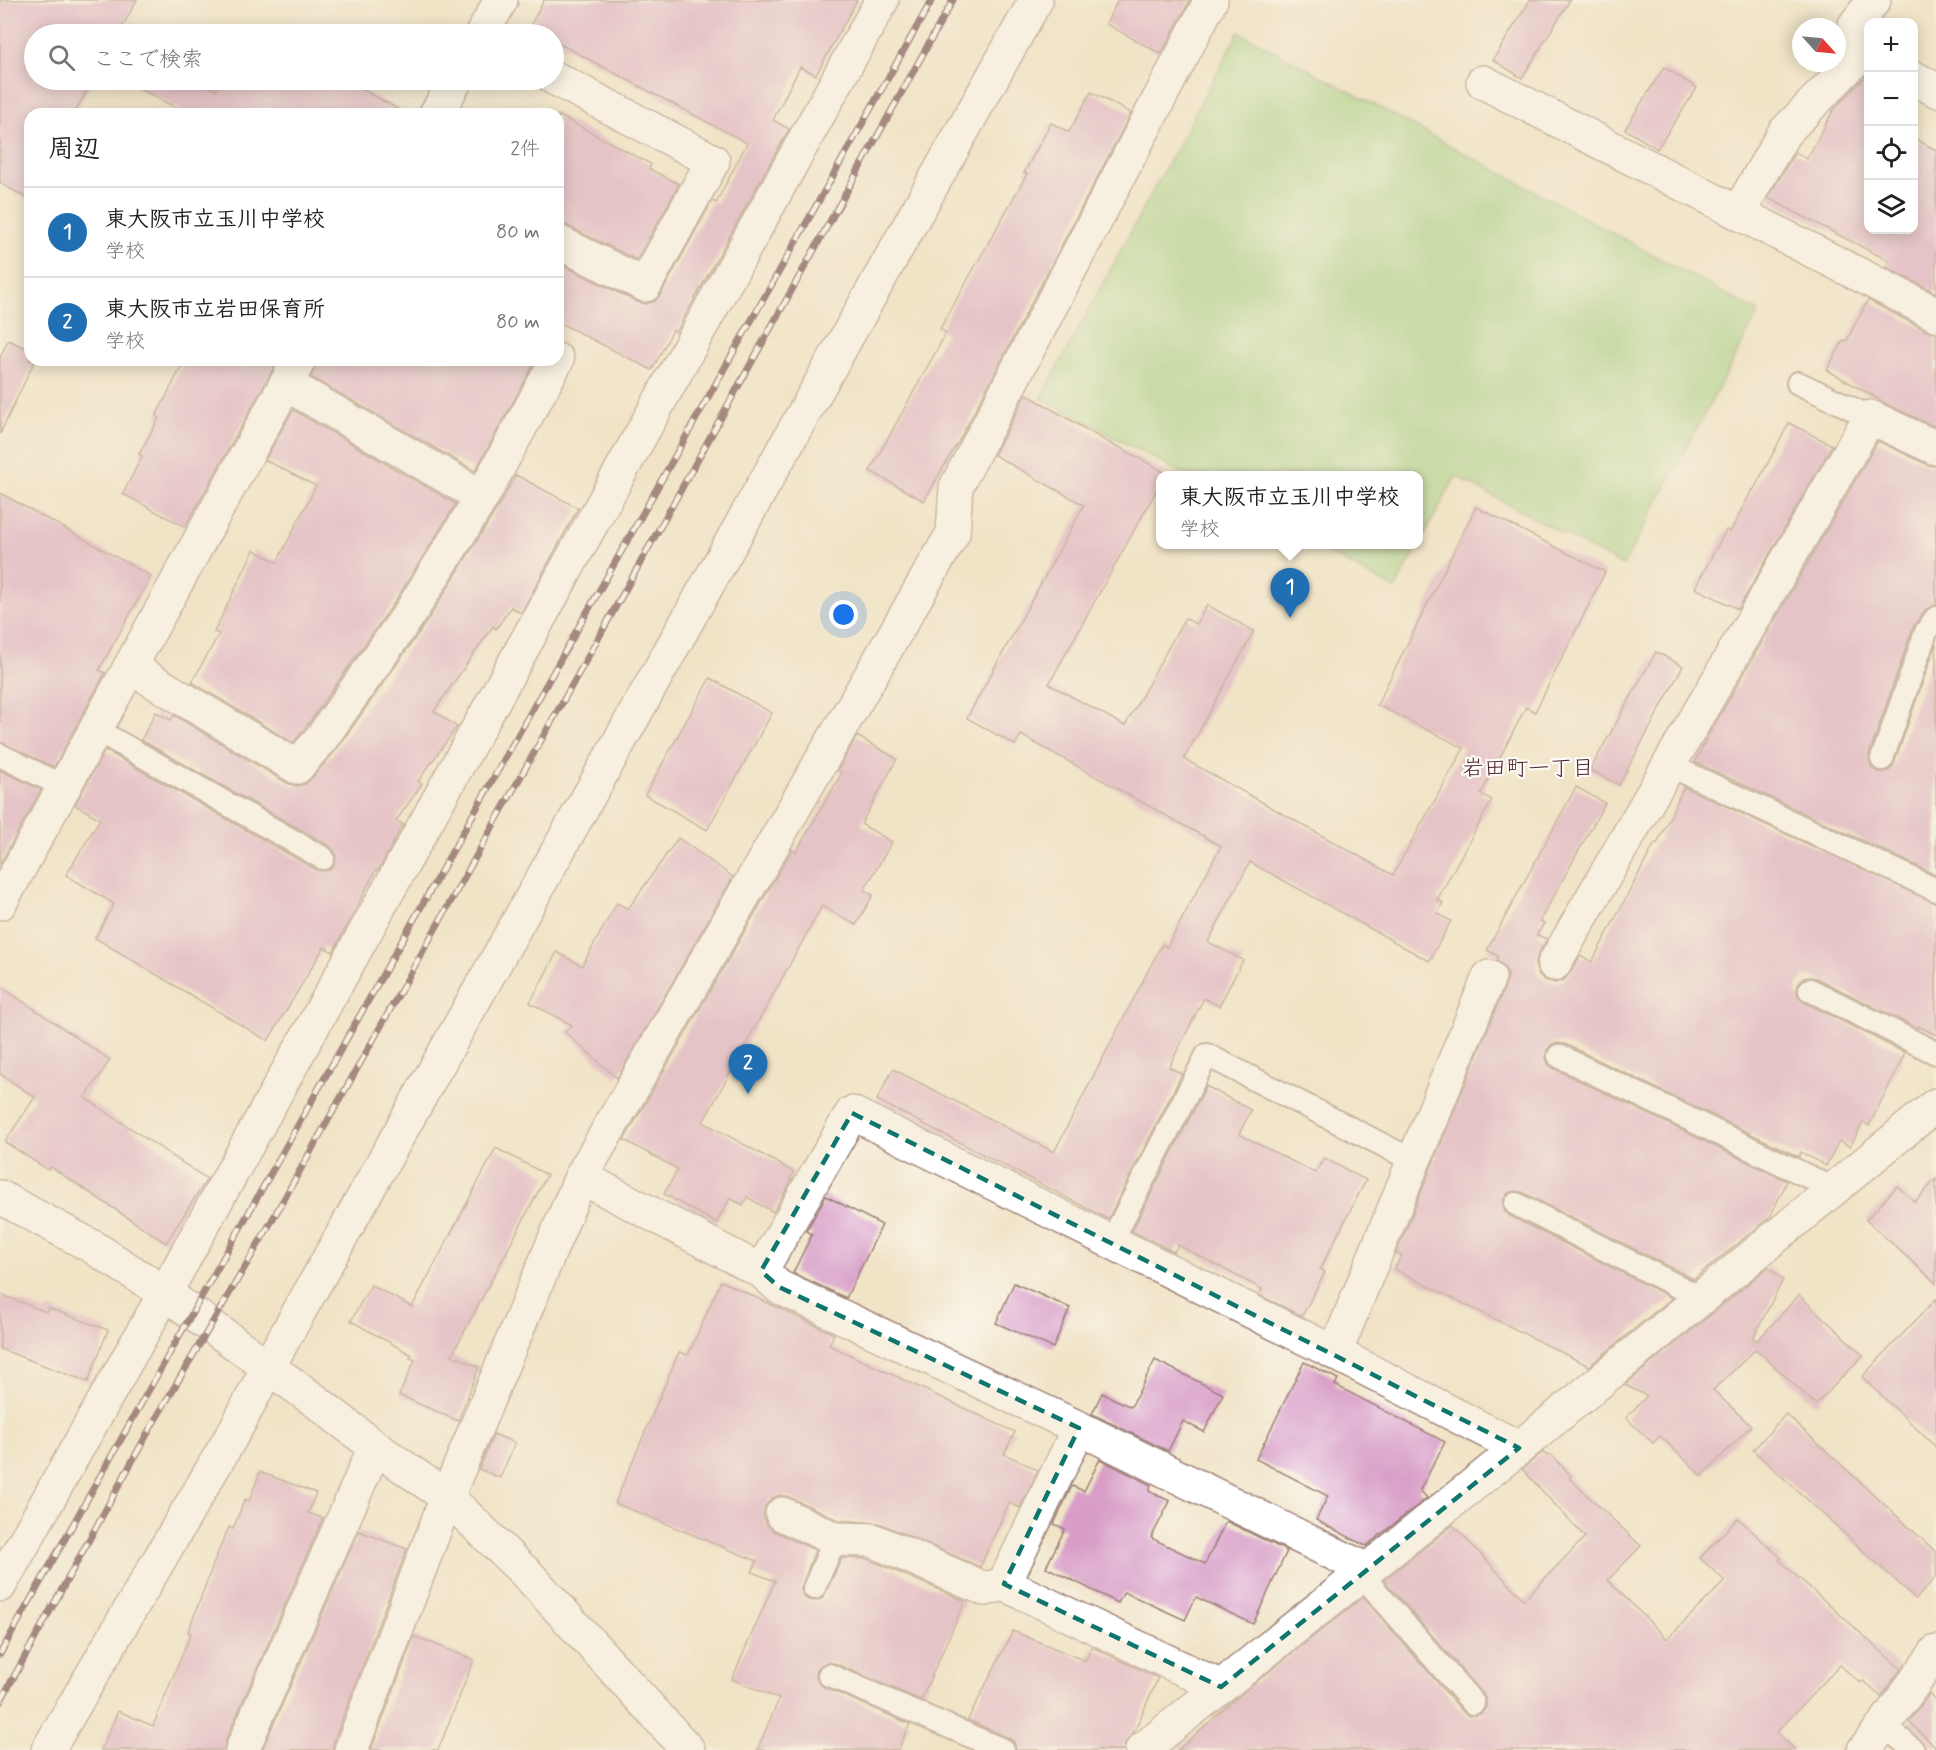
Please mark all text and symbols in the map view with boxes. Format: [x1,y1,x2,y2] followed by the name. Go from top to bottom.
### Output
[1792,18,1846,72] north arrow
[1864,18,1918,234] map controls
[1864,18,1918,72] button: +
[24,24,564,90] search box
[45,41,78,74] icon: search
[93,46,203,74] text: ここで検索
[1864,72,1918,126] button: −
[1864,126,1918,180] button: locate
[48,133,100,167] text: 周辺
[510,136,540,163] text: 2件
[1864,180,1918,234] button: layers
[105,206,325,234] text: 東大阪市立玉川中学校
[63,219,72,246] text: 1
[496,219,540,246] text: 80 m
[105,238,145,265] text: 学校
[105,296,325,324] text: 東大阪市立岩田保育所
[63,309,72,336] text: 2
[496,309,540,336] text: 80 m
[105,328,145,355] text: 学校
[1156,471,1423,549] popup
[1179,484,1400,512] text: 東大阪市立玉川中学校
[1179,516,1219,543] text: 学校
[1270,568,1310,618] pin: 1
[829,600,858,629] your location
[1462,755,1594,783] district label: 岩田町一丁目
[728,1044,768,1094] pin: 2

